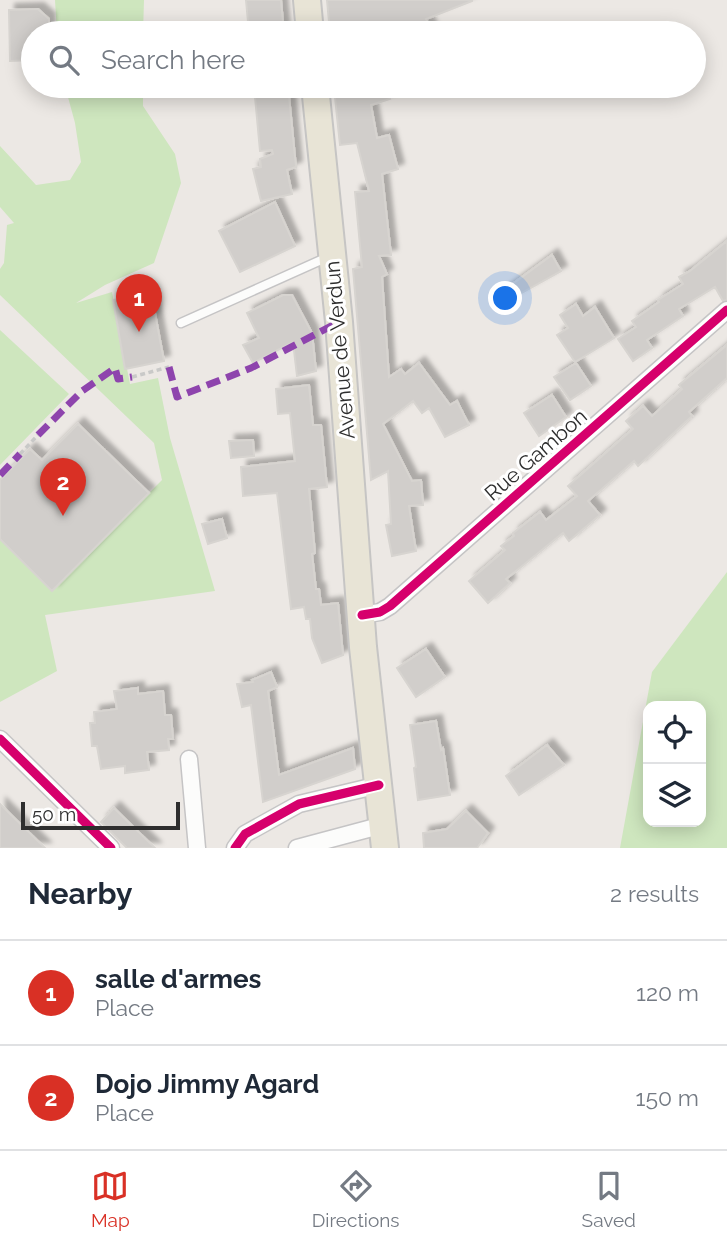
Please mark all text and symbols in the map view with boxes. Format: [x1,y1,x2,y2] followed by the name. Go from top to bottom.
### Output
[21,21,706,98] search box
[45,41,83,79] icon: search
[101,45,245,75] text: Search here
[319,260,360,440] street label: Avenue de Verdun
[116,274,162,332] pin: 1
[488,281,522,315] your location
[479,403,592,506] street label: Rue Gambon
[40,458,86,516] pin: 2
[643,701,706,827] map controls
[643,701,706,764] button: locate
[643,764,706,827] button: layers
[21,799,180,831] scale bar
[32,803,76,825] text: 50 m
[28,876,132,911] text: Nearby
[610,880,699,907] text: 2 results
[95,964,261,994] text: salle d'armes
[45,979,57,1006] text: 1
[636,979,699,1006] text: 120 m
[95,994,154,1021] text: Place
[95,1069,319,1099] text: Dojo Jimmy Agard
[45,1084,57,1111] text: 2
[636,1084,699,1111] text: 150 m
[95,1099,154,1126] text: Place
[91,1167,130,1231] tab: Map
[312,1167,400,1231] tab: Directions
[582,1167,636,1231] tab: Saved

